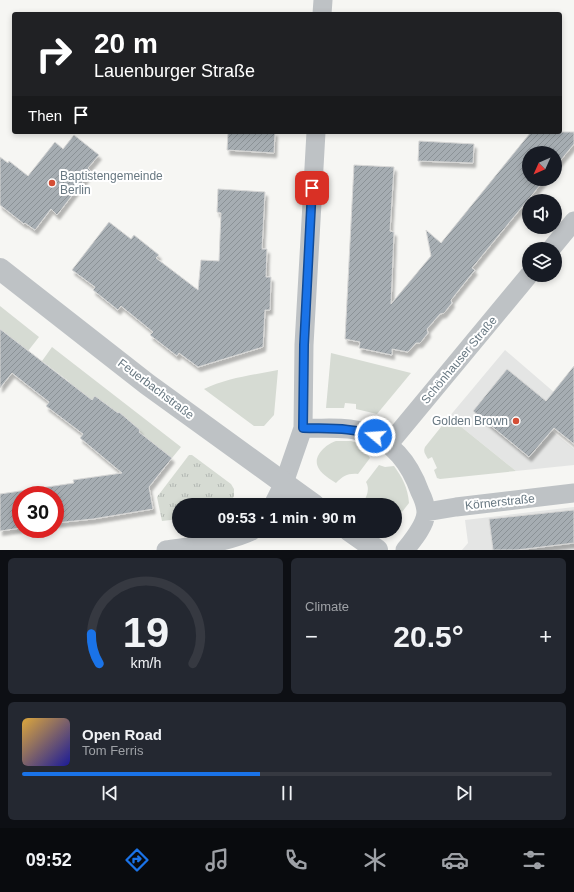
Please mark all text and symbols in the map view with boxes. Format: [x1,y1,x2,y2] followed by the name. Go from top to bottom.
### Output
[28,28,80,80] icon: right
[94,28,158,59] text: 20 m
[94,61,255,81] text: Lauenburger Straße
[70,104,92,126] icon: arrive
[28,107,62,124] text: Then
[522,146,562,186] north arrow
[522,146,562,282] map controls
[60,169,163,197] place label: Baptistengemeinde Berlin
[295,171,329,205] pin
[301,177,323,199] icon: arrive
[47,178,57,188] marker: Baptistengemeinde Berlin
[522,194,562,234] button: sound
[522,242,562,282] button: layers
[418,313,500,407] street label: Schönhauser Straße
[115,356,197,422] street label: Feuerbachstraße
[432,414,508,428] place label: Golden Brown
[354,415,396,457] position arrow
[511,416,521,426] marker: Golden Brown
[12,486,64,538] speed limit sign: 30
[464,491,536,513] street label: Körnerstraße
[218,509,356,526] text: 09:53 · 1 min · 90 m
[305,599,349,614] text: Climate
[122,609,169,656] text: 19
[393,620,464,653] text: 20.5°
[305,624,318,649] text: −
[539,624,552,649] text: +
[130,655,161,671] text: km/h
[82,726,162,743] text: Open Road
[82,743,143,758] text: Tom Ferris
[99,782,121,804] icon: previous
[276,782,298,804] icon: pause
[453,782,475,804] icon: next
[123,846,151,874] icon: directions
[203,846,231,874] icon: music
[282,846,310,874] icon: phone
[361,846,389,874] icon: climate
[441,846,469,874] icon: car
[520,846,548,874] icon: filters
[26,850,72,870] text: 09:52

